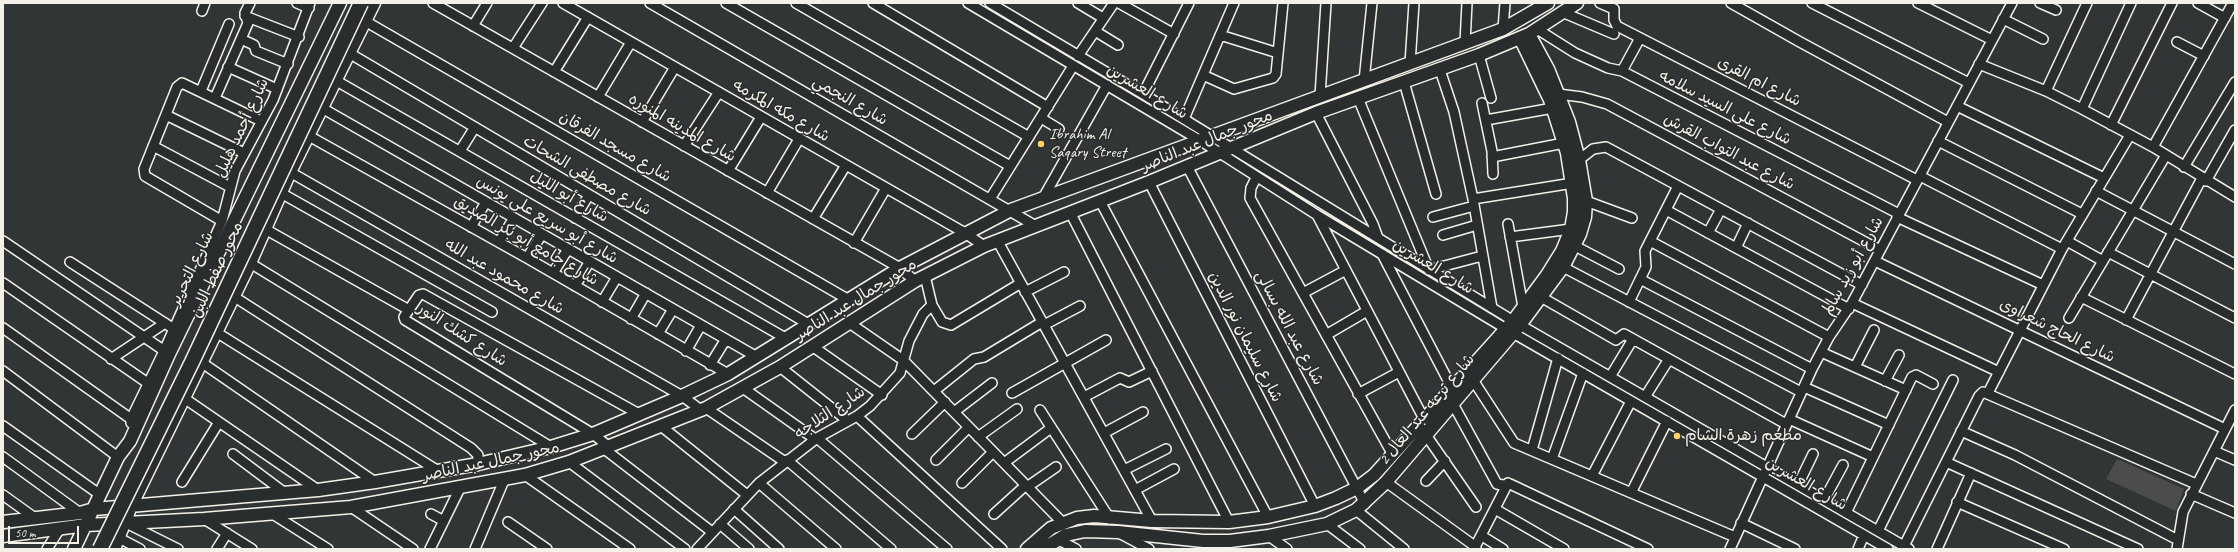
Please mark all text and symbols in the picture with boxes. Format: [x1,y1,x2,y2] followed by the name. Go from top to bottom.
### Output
[1714,53,1804,111] street label: شارع ام القرى
[1103,60,1191,124] street label: شارع العشرين
[1656,66,1794,150] street label: شارع على السيد سلامه
[809,72,891,130] street label: شارع النجمي
[211,75,273,181] street label: شارع أحمد هليل
[729,75,833,147] street label: شارع مكه المكرمه
[625,89,739,167] street label: شارع المدينه المنوره
[1139,106,1275,176] street label: محور جمال عبد الناصر
[556,107,674,187] street label: شارع مسجد الفرقان
[1660,109,1798,195] street label: شارع عبد التواب القرش
[1049,125,1126,163] place label: Ibrahim Al Saqary Street
[520,132,654,220] street label: شارع مصطفى الشحات
[1036,139,1046,149] marker: Ibrahim Al Saqary Street
[526,167,612,227] street label: شارع أبو الليل
[473,172,621,268] street label: شارع أبو سريع على يونس
[450,192,602,290] street label: شارع جامع أبو بكر الصديق
[1818,213,1888,319] street label: شارع أبو زيد سالم
[186,219,248,321] street label: محور صفط اللبن
[166,229,218,309] street label: شارع التحرير
[441,235,567,319] street label: شارع محمود عبد الله
[1389,235,1477,299] street label: شارع العشرين
[792,255,920,345] street label: محور جمال عبد الناصر
[1251,267,1327,389] street label: شارع عبد الله بسالى
[1204,268,1286,406] street label: شارع سليمان نور الدين
[1996,295,2118,367] street label: شارع الحاج شعراوى
[414,299,510,371] street label: شارع كشك النور
[1375,350,1479,470] street label: شارع ترعه عبد العال 2
[791,382,869,444] street label: شارع الثلاجه
[1685,426,1802,446] place label: مطعم زهرة الشام
[1672,431,1682,441] marker: مطعم زهرة الشام
[421,438,561,486] street label: محور جمال عبد الناصر
[1762,453,1850,515] street label: شارع العشرين
[10,518,81,544] scale bar
[15,525,35,541] text: 50 m

